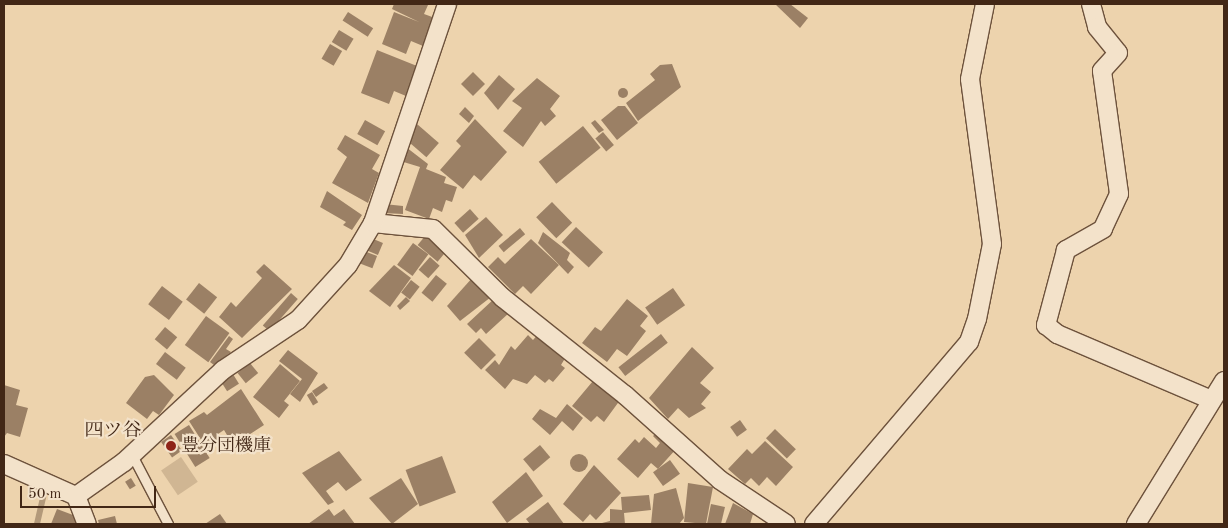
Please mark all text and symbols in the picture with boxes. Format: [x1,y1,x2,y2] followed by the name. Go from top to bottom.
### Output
[85,421,141,443] district label: 四ツ谷
[181,435,271,457] place label: 豊分団機庫
[165,440,177,452] marker: 豊分団機庫
[22,476,159,508] scale bar
[28,487,62,502] text: 50 m

